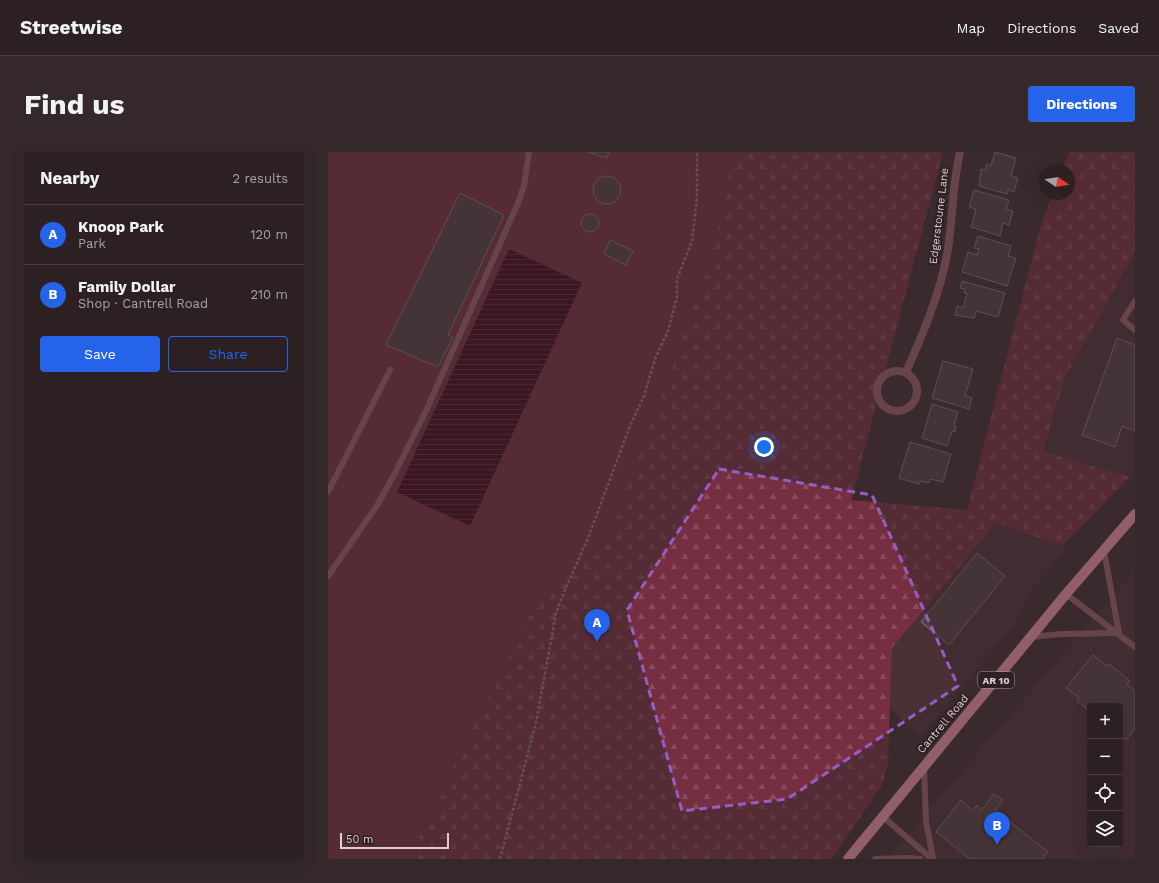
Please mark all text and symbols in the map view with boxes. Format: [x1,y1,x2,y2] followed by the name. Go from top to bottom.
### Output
[20,16,123,39] text: Streetwise
[957,20,985,36] text: Map
[1007,20,1076,36] text: Directions
[1098,20,1139,36] text: Saved
[1028,86,1135,122] button: Directions
[24,88,124,121] text: Find us
[1039,164,1075,200] north arrow
[927,167,951,265] street label: Edgerstoune Lane
[40,168,99,188] text: Nearby
[233,171,288,186] text: 2 results
[78,218,164,236] text: Knoop Park
[49,227,57,242] text: A
[250,227,288,242] text: 120 m
[78,236,106,251] text: Park
[78,278,176,296] text: Family Dollar
[49,287,57,302] text: B
[250,287,288,302] text: 210 m
[78,296,208,311] text: Shop · Cantrell Road
[40,336,160,372] button: Save
[168,336,288,372] button: Share
[754,437,774,457] your location
[584,609,610,642] pin: A
[978,672,1014,688] road number: AR 10
[915,692,971,756] street label: Cantrell Road
[1087,703,1123,847] map controls
[1087,703,1123,739] button: +
[1087,739,1123,775] button: −
[1087,775,1123,811] button: locate
[1087,811,1123,847] button: layers
[984,812,1010,845] pin: B
[340,831,449,850] scale bar
[346,833,373,846] text: 50 m

